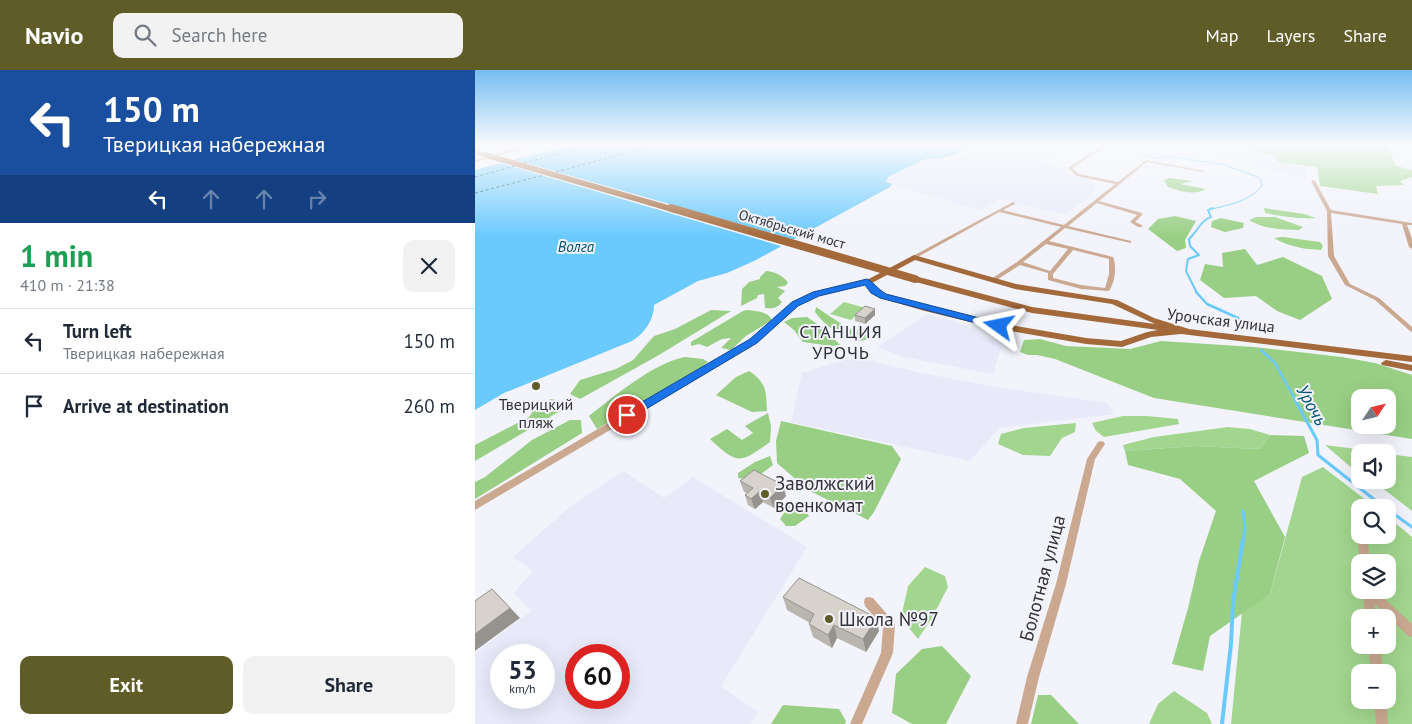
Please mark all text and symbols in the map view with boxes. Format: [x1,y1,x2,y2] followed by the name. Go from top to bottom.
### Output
[113,13,463,58] search box
[25,20,83,51] text: Navio
[131,21,159,49] icon: search
[171,23,267,47] text: Search here
[1206,24,1238,47] text: Map
[1266,24,1315,47] text: Layers
[1343,24,1387,47] text: Share
[103,86,200,132] text: 150 m
[20,90,85,155] icon: left
[103,130,325,158] text: Тверицкая набережная
[144,185,172,213] icon: left
[197,185,225,213] icon: ahead
[250,185,278,213] icon: ahead
[303,185,331,213] icon: right
[737,205,848,253] street label: Октябрьский мост
[20,236,93,275] text: 1 min
[558,237,595,256] water label: Волга
[403,240,455,292] button: close
[20,275,115,295] text: 410 m · 21:38
[972,299,1024,351] position arrow
[1166,303,1276,337] street label: Урочская улица
[63,319,132,343] text: Turn left
[799,320,883,364] district label: СТАНЦИЯ УРОЧЬ
[20,327,48,355] icon: left
[403,329,455,353] text: 150 m
[63,343,225,363] text: Тверицкая набережная
[530,380,542,392] marker: Тверицкий пляж
[1291,380,1333,430] water label: Урочь
[1351,389,1396,434] north arrow
[1351,389,1396,709] map controls
[20,392,48,420] icon: arrive
[63,394,229,418] text: Arrive at destination
[403,394,455,418] text: 260 m
[499,394,573,432] place label: Тверицкий пляж
[606,394,648,436] pin
[613,401,641,429] icon: arrive
[1351,444,1396,489] button: sound
[775,471,875,517] place label: Заволжский военкомат
[759,488,771,500] marker: Заволжский военкомат
[1351,499,1396,544] button: search
[1014,512,1070,644] street label: Болотная улица
[1351,554,1396,599] button: layers
[839,607,939,631] place label: Школа №97
[1351,609,1396,654] button: +
[823,613,835,625] marker: Школа №97
[565,644,630,709] speed limit sign: 60
[508,654,537,686] text: 53
[20,656,233,714] button: Exit
[243,656,455,714] button: Share
[1351,664,1396,709] button: −
[509,681,536,696] text: km/h

